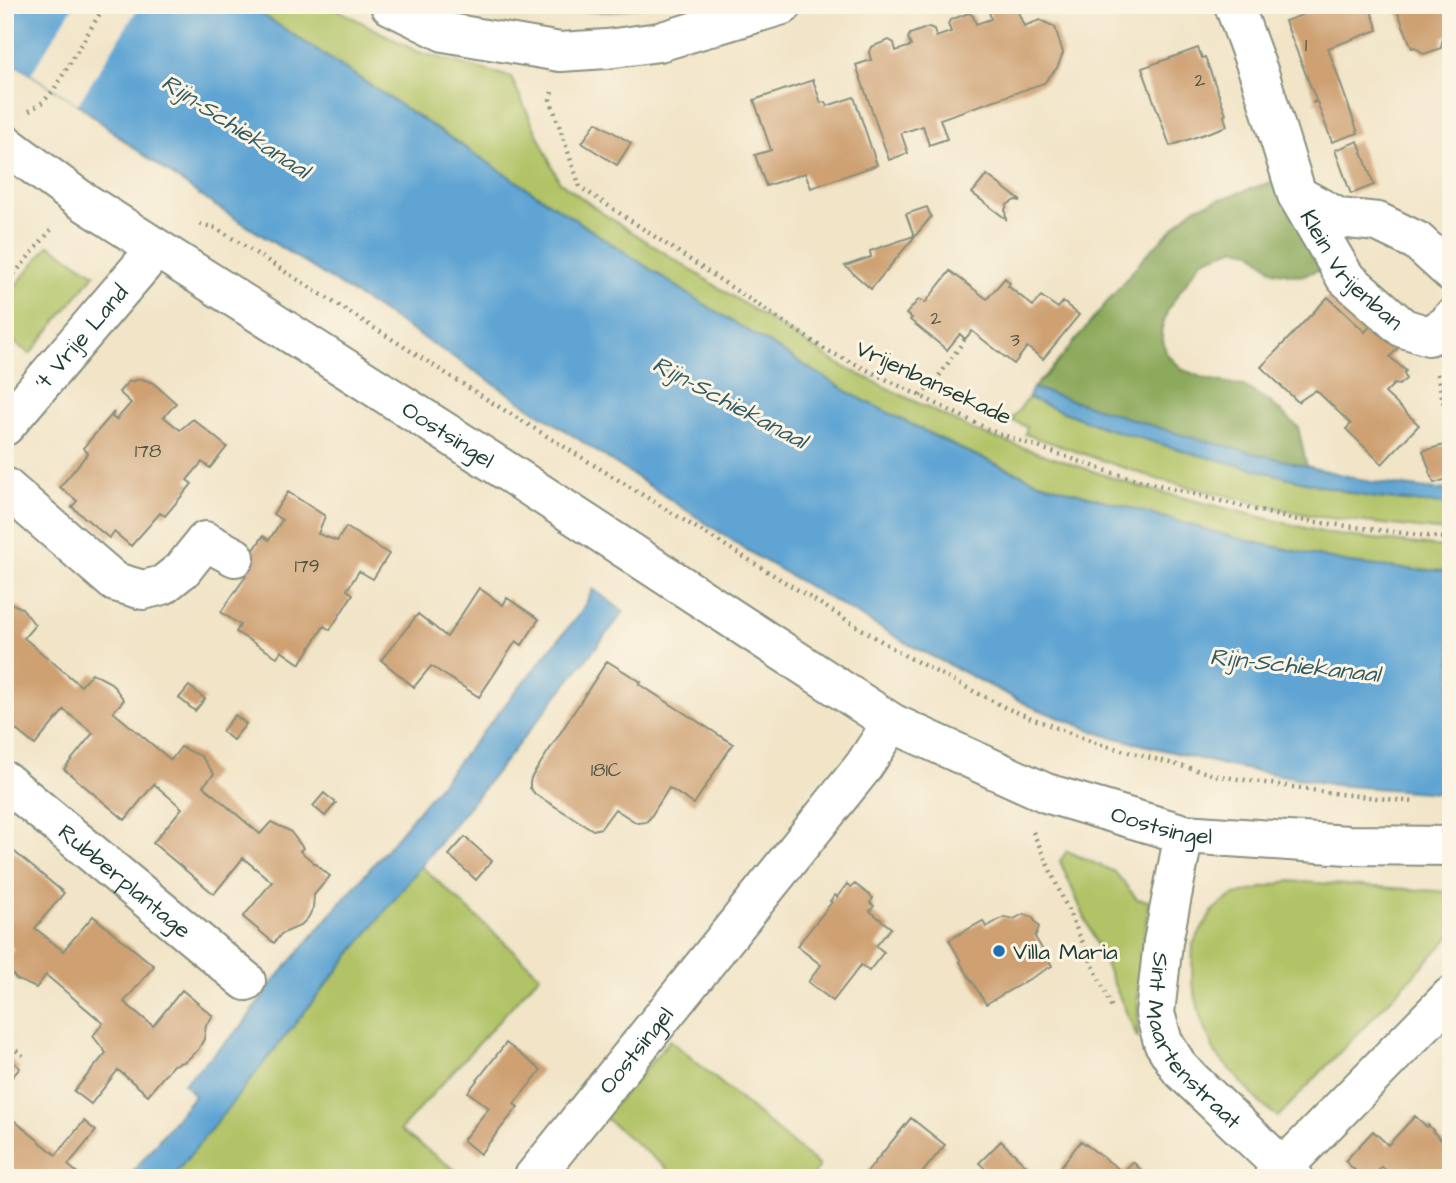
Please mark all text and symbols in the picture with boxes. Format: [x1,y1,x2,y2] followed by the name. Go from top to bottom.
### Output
[1305,32,1308,59] house number: 1
[155,66,319,189] water label: Rijn-Schiekanaal
[1195,67,1206,94] house number: 2
[1292,204,1410,338] street label: Klein Vrijenban
[27,278,136,397] street label: 't Vrije Land
[931,305,942,332] house number: 2
[1010,327,1020,354] house number: 3
[850,333,1017,433] street label: Vrijenbansekade
[646,348,816,459] water label: Rijn-Schiekanaal
[395,394,500,476] street label: Oostsingel
[135,438,161,465] house number: 178
[295,553,319,580] house number: 179
[1208,640,1385,692] water label: Rijn-Schiekanaal
[591,757,622,784] house number: 181C
[1107,798,1213,853] street label: Oostsingel
[51,817,198,946] street label: Rubberplantage
[1013,936,1118,968] place label: Villa Maria
[991,943,1007,959] marker: Villa Maria
[1137,951,1249,1137] street label: Sint Maartenstraat
[592,1000,681,1101] street label: Oostsingel

